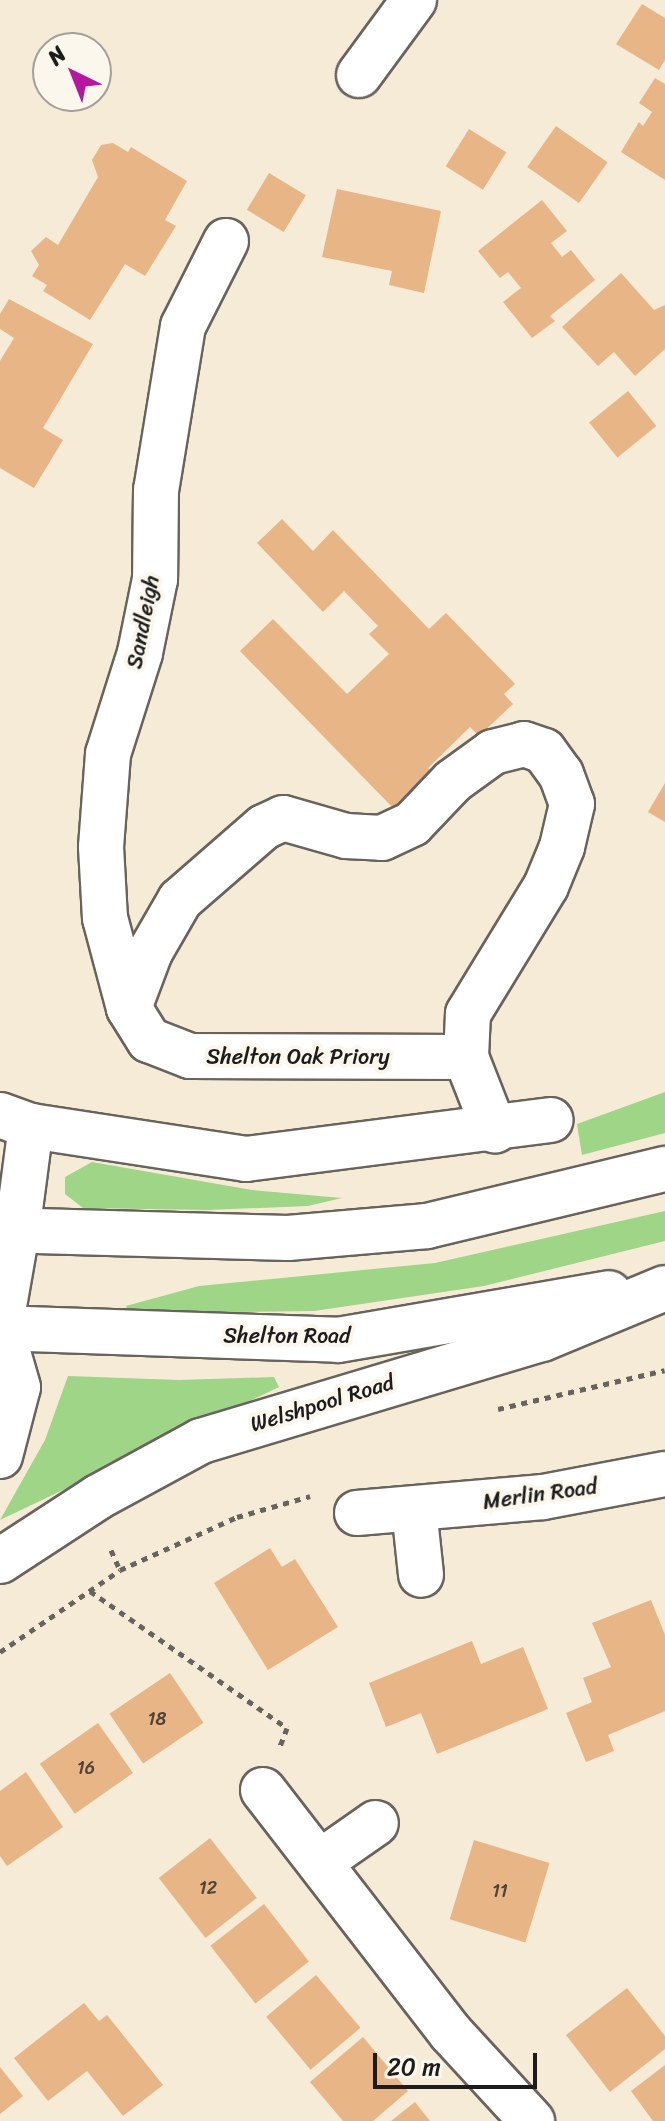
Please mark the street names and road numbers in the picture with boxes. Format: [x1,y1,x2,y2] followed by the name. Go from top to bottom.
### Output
[121,573,165,671] street label: Sandleigh
[206,1044,390,1070] street label: Shelton Oak Priory
[223,1323,351,1349] street label: Shelton Road
[247,1369,397,1437] street label: Welshpool Road
[481,1473,599,1515] street label: Merlin Road

